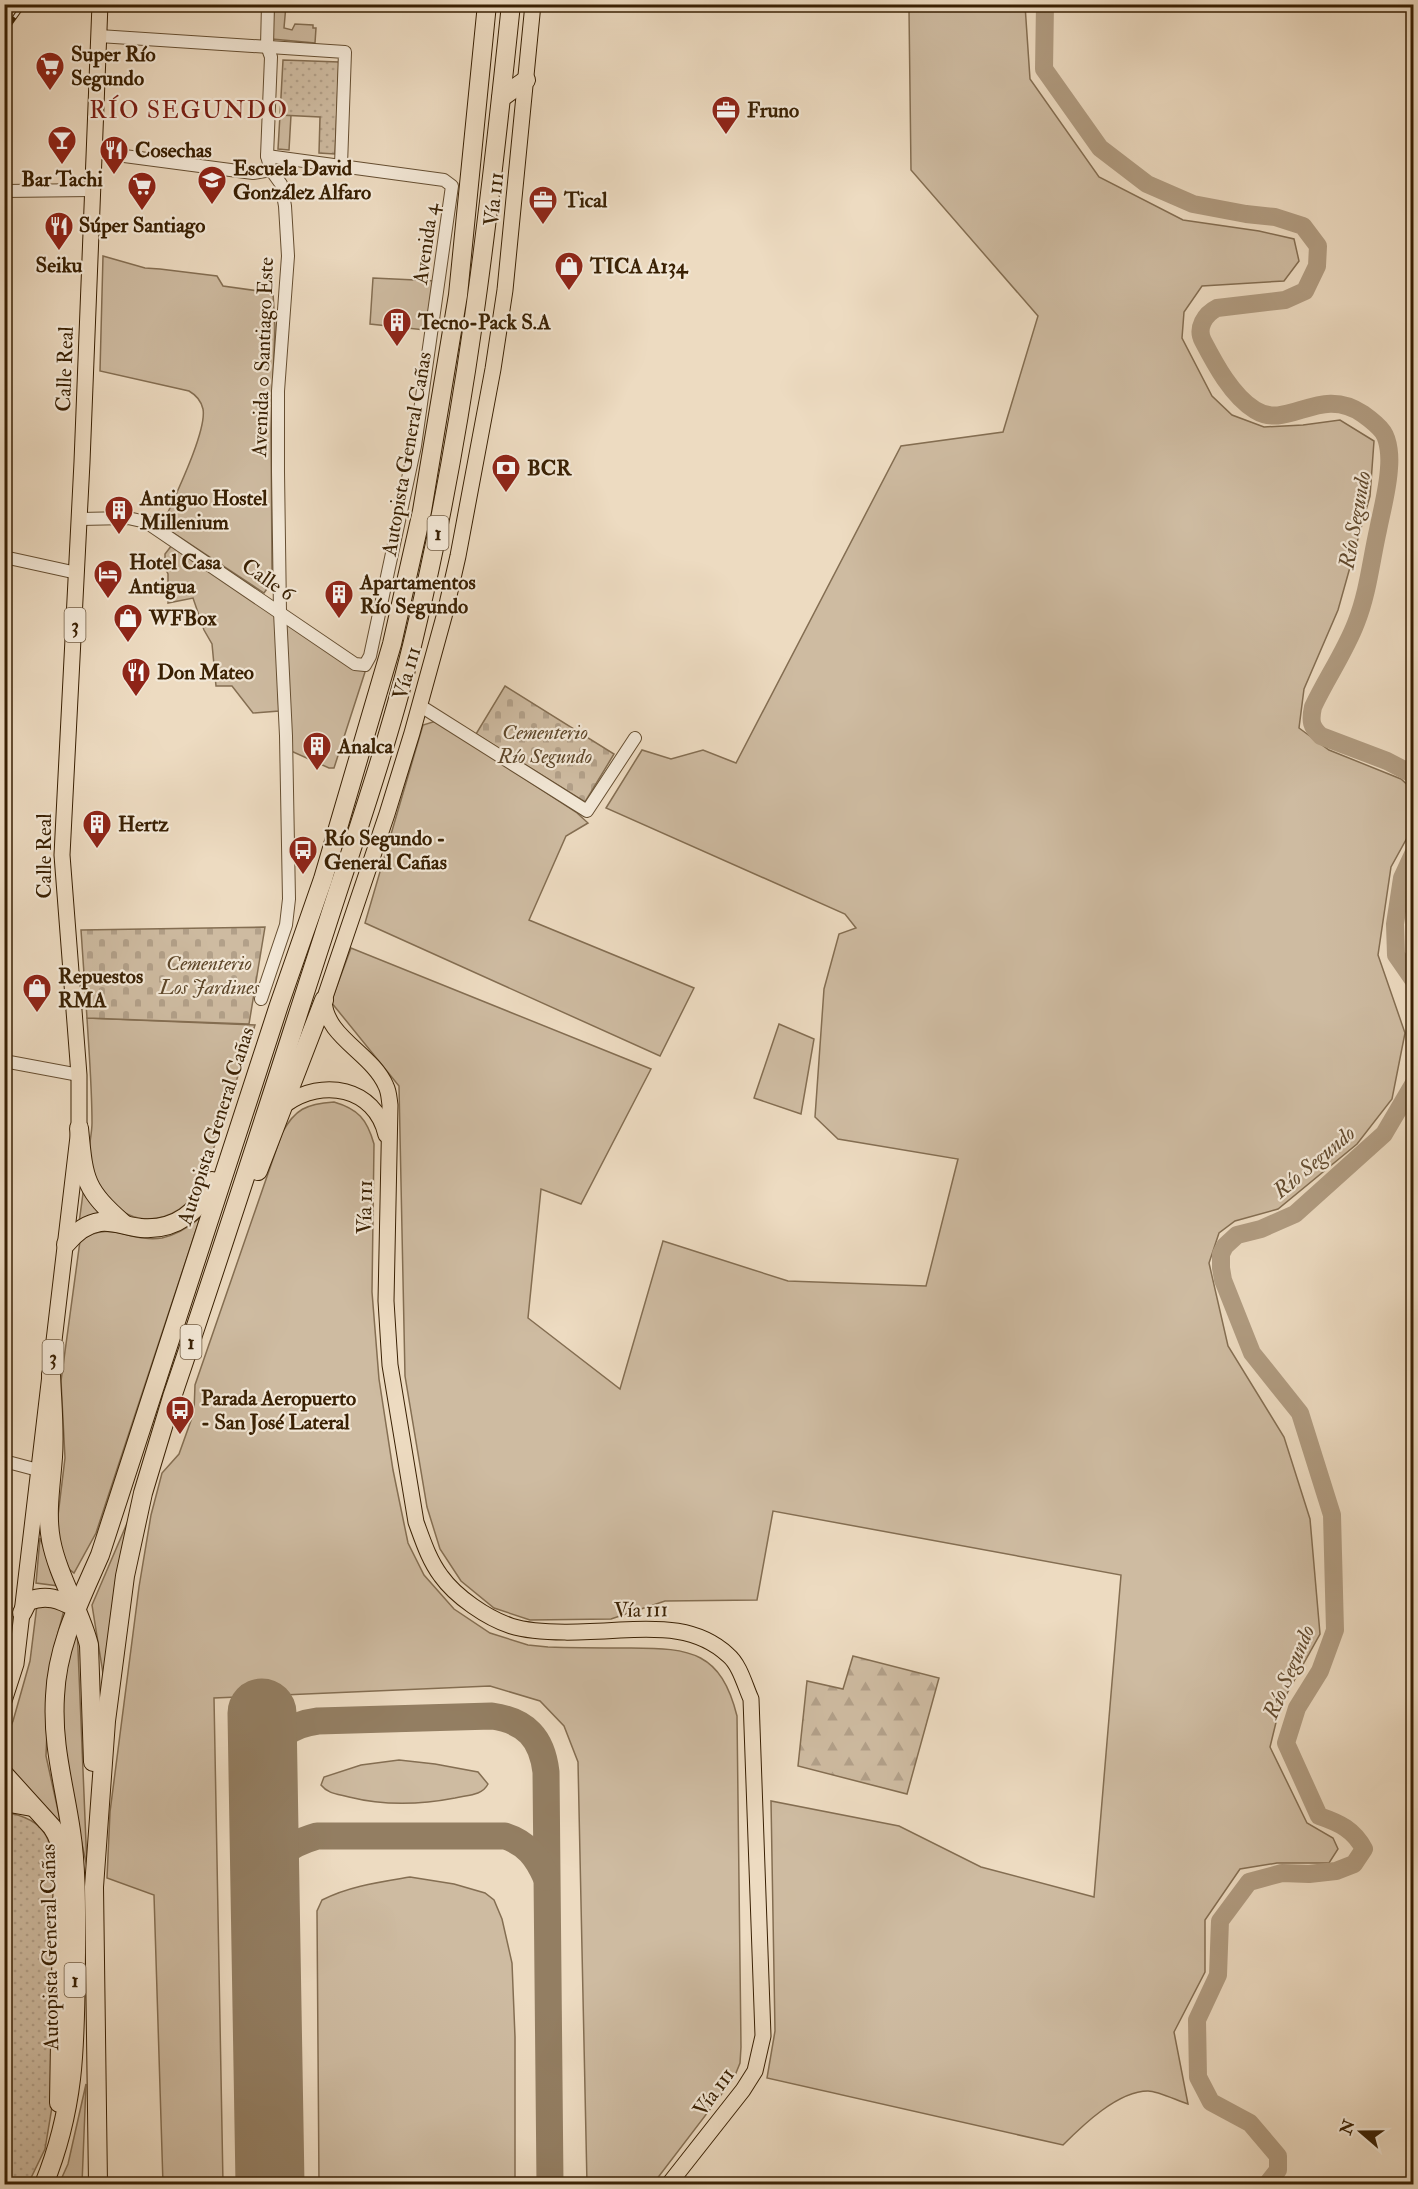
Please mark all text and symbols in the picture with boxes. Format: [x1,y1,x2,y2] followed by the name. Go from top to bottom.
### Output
[71,41,156,92] place label: Super Río Segundo
[34,50,66,92] supermarket icon: Super Río Segundo
[89,94,289,126] district label: RÍO SEGUNDO
[710,94,742,136] office icon: Fruno
[747,97,799,124] place label: Fruno
[46,124,78,166] bar icon: Bar Tachi
[98,134,130,176] restaurant icon: Cosechas
[135,137,212,164] place label: Cosechas
[233,155,371,206] place label: Escuela David González Alfaro
[196,164,228,206] school or university icon: Escuela David González Alfaro
[21,166,103,193] place label: Bar Tachi
[126,170,158,212] supermarket icon: Súper Santiago
[478,171,510,227] street label: Vía 111
[527,184,559,226] office icon: Tical
[563,187,608,214] place label: Tical
[407,200,445,287] street label: Avenida 4
[43,210,75,252] restaurant icon: Seiku
[79,212,205,239] place label: Súper Santiago
[553,250,585,292] shop icon: TICA A134
[36,252,83,279] place label: Seiku
[589,253,689,280] place label: TICA A134
[246,256,280,459] street label: Avenida 0 Santiago Este
[381,306,413,348] building icon: Tecno-Pack S.A
[417,309,551,336] place label: Tecno-Pack S.A
[50,325,80,412] street label: Calle Real
[376,350,438,559] street label: Autopista General Cañas
[490,452,522,494] bank icon: BCR
[527,455,572,482] place label: BCR
[1332,469,1377,572] water label: Río Segundo
[139,485,268,536] place label: Antiguo Hostel Millenium
[103,494,135,536] building icon: Antiguo Hostel Millenium
[428,516,448,550] road number: 1
[128,549,223,600] place label: Hotel Casa Antigua
[236,552,301,608] street label: Calle 6
[92,558,124,600] hotel icon: Hotel Casa Antigua
[359,569,476,620] place label: Apartamentos Río Segundo
[323,578,355,620] building icon: Apartamentos Río Segundo
[112,602,144,644] shop icon: WFBox
[148,605,217,632] place label: WFBox
[64,608,86,642] road number: 3
[387,643,427,703] street label: Vía 111
[120,656,152,698] restaurant icon: Don Mateo
[157,659,254,686] place label: Don Mateo
[497,719,592,770] park label: Cementerio Río Segundo
[301,730,333,772] building icon: Analca
[337,733,395,760] place label: Analca
[81,808,113,850] building icon: Hertz
[118,811,169,838] place label: Hertz
[31,813,58,899] street label: Calle Real
[324,825,447,876] place label: Río Segundo - General Cañas
[287,834,319,876] bus stop icon: Río Segundo - General Cañas
[158,950,260,1001] park label: Cementerio Los Jardines
[58,963,143,1014] place label: Repuestos RMA
[21,972,53,1014] shop icon: Repuestos RMA
[171,1023,261,1230] street label: Autopista General Cañas
[1266,1119,1361,1205] water label: Río Segundo
[351,1180,379,1234] street label: Vía 111
[180,1325,201,1359] road number: 1
[42,1340,64,1374] road number: 3
[201,1385,356,1436] place label: Parada Aeropuerto - San José Lateral
[164,1394,196,1436] bus stop icon: Parada Aeropuerto - San José Lateral
[614,1596,668,1624] street label: Vía 111
[1256,1621,1321,1724] water label: Río Segundo
[35,1843,65,2052] street label: Autopista General Cañas
[64,1963,86,1997] road number: 1
[687,2062,741,2122] street label: Vía 111
[1331,2102,1391,2162] north arrow
[1336,2116,1360,2138] text: N

